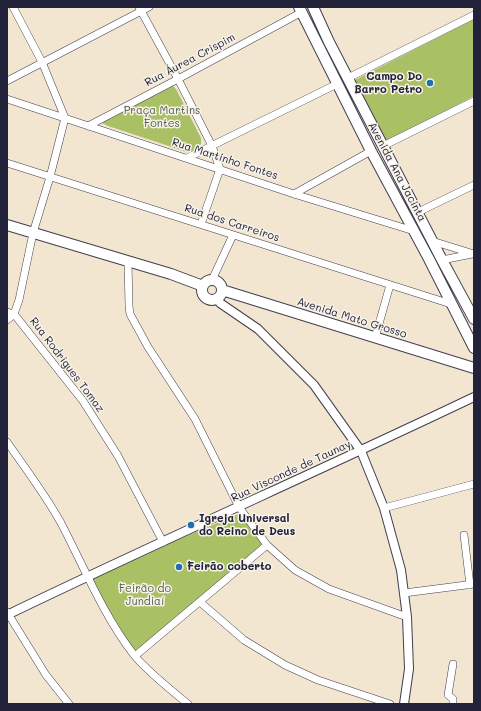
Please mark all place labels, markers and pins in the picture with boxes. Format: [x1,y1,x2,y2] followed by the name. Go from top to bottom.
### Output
[354,70,422,96] place label: Campo Do Barro Petro
[425,78,435,88] marker: Campo Do Barro Petro
[199,512,295,538] place label: Igreja Universal do Reino de Deus
[186,520,196,530] marker: Igreja Universal do Reino de Deus
[187,560,272,574] place label: Feirão coberto
[174,562,184,572] marker: Feirão coberto

